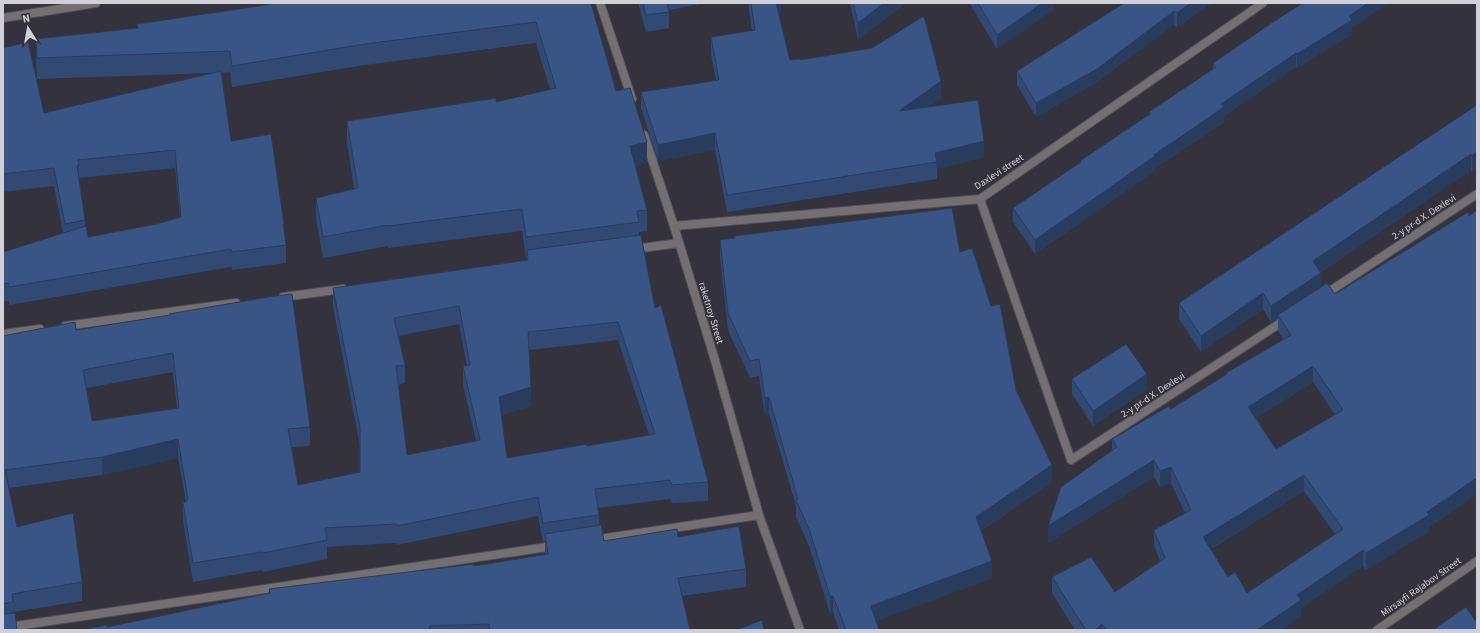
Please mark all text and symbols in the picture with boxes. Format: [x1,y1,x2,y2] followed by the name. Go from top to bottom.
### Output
[8,8,48,48] north arrow
[21,11,31,27] text: N
[972,150,1027,193] street label: Daxlevi street
[1389,191,1459,243] street label: 2-y pr-d X. Dexlevi
[695,280,727,346] street label: raketnoy Street
[1118,369,1188,421] street label: 2-y pr-d X. Dexlevi
[1378,554,1465,620] street label: Mirsayfi Rajabov Street

